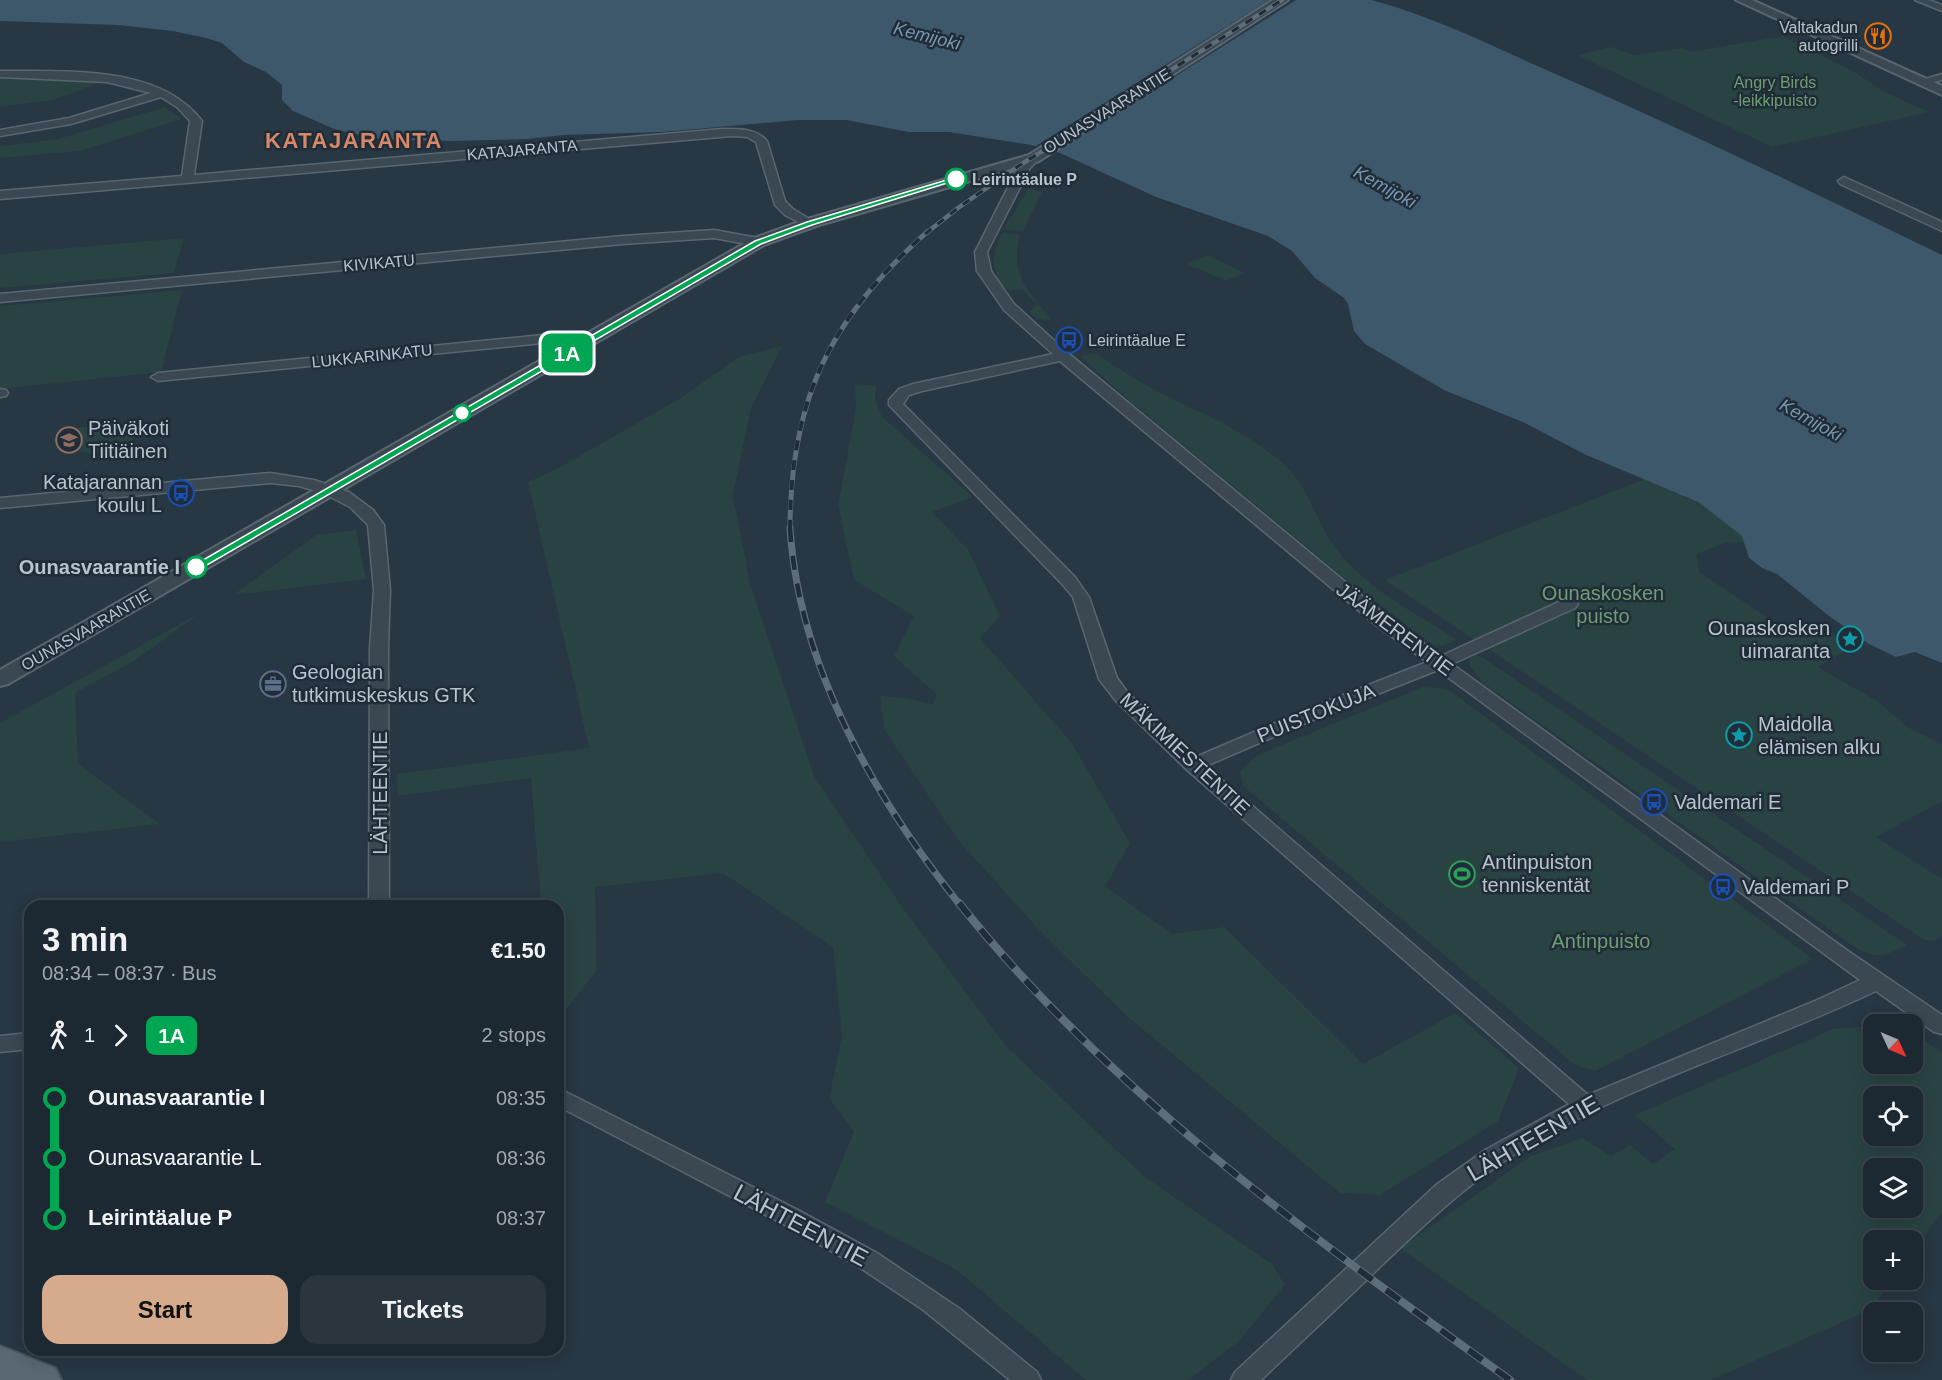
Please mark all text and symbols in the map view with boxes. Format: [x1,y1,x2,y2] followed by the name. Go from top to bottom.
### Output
[892,18,963,54] water label: Kemijoki
[1779,19,1858,54] place label: Valtakadun autogrilli
[1863,21,1893,51] restaurant icon: Valtakadun autogrilli
[1040,65,1174,157] street label: OUNASVAARANTIE
[1733,74,1817,109] park label: Angry Birds -leikkipuisto
[265,128,443,153] district label: KATAJARANTA
[466,137,578,163] street label: KATAJARANTA
[1350,162,1420,213] water label: Kemijoki
[945,168,967,190] marker: Leirintäalue P
[972,171,1077,188] place label: Leirintäalue P
[343,251,415,275] street label: KIVIKATU
[1054,325,1084,355] bus stop icon: Leirintäalue E
[1088,332,1186,349] place label: Leirintäalue E
[540,334,594,372] line badge: 1A
[311,341,433,371] street label: LUKKARINKATU
[554,342,580,365] text: 1A
[1776,395,1846,446] water label: Kemijoki
[453,404,471,422] unlabelled marker
[88,417,169,462] place label: Päiväkoti Tiitiäinen
[54,425,84,455] school or university icon: Päiväkoti Tiitiäinen
[43,471,162,516] place label: Katajarannan koulu L
[166,478,196,508] bus stop icon: Katajarannan koulu L
[19,556,180,578] place label: Ounasvaarantie I
[185,556,207,578] marker: Ounasvaarantie I
[1332,578,1458,680] street label: JÄÄMERENTIE
[1542,582,1664,627] park label: Ounaskosken puisto
[18,586,154,674] street label: OUNASVAARANTIE
[1708,617,1831,662] place label: Ounaskosken uimaranta
[1835,624,1865,654] place icon: Ounaskosken uimaranta
[292,661,476,706] place label: Geologian tutkimuskeskus GTK
[258,669,288,699] office icon: Geologian tutkimuskeskus GTK
[1254,679,1379,747] street label: PUISTOKUJA
[1116,688,1254,820] street label: MÄKIMIESTENTIE
[1758,713,1880,758] place label: Maidolla elämisen alku
[1724,720,1754,750] place icon: Maidolla elämisen alku
[369,731,391,855] street label: LÄHTEENTIE
[1639,787,1669,817] bus stop icon: Valdemari E
[1674,791,1781,813] place label: Valdemari E
[1482,851,1592,896] place label: Antinpuiston tenniskentät
[1447,859,1477,889] sports icon: Antinpuiston tenniskentät
[1708,872,1738,902] bus stop icon: Valdemari P
[1742,876,1849,898] place label: Valdemari P
[42,921,128,958] text: 3 min
[1552,930,1650,952] park label: Antinpuisto
[491,938,546,963] text: €1.50
[42,962,217,984] text: 08:34 – 08:37 · Bus
[1863,1014,1923,1074] north arrow
[1863,1014,1923,1362] map controls
[42,1019,75,1052] icon: walk
[104,1019,137,1052] icon: forward
[84,1024,95,1046] text: 1
[158,1024,185,1047] text: 1A
[482,1024,546,1046] text: 2 stops
[88,1085,265,1110] text: Ounasvaarantie I
[1863,1086,1923,1146] button: locate
[496,1087,546,1109] text: 08:35
[1462,1089,1604,1187] street label: LÄHTEENTIE
[88,1145,262,1170] text: Ounasvaarantie L
[496,1147,546,1169] text: 08:36
[1863,1158,1923,1218] button: layers
[729,1178,873,1272] street label: LÄHTEENTIE
[88,1205,232,1230] text: Leirintäalue P
[496,1207,546,1229] text: 08:37
[1863,1230,1923,1290] button: +
[42,1275,288,1344] button: Start
[300,1275,546,1344] button: Tickets
[1863,1302,1923,1362] button: −

